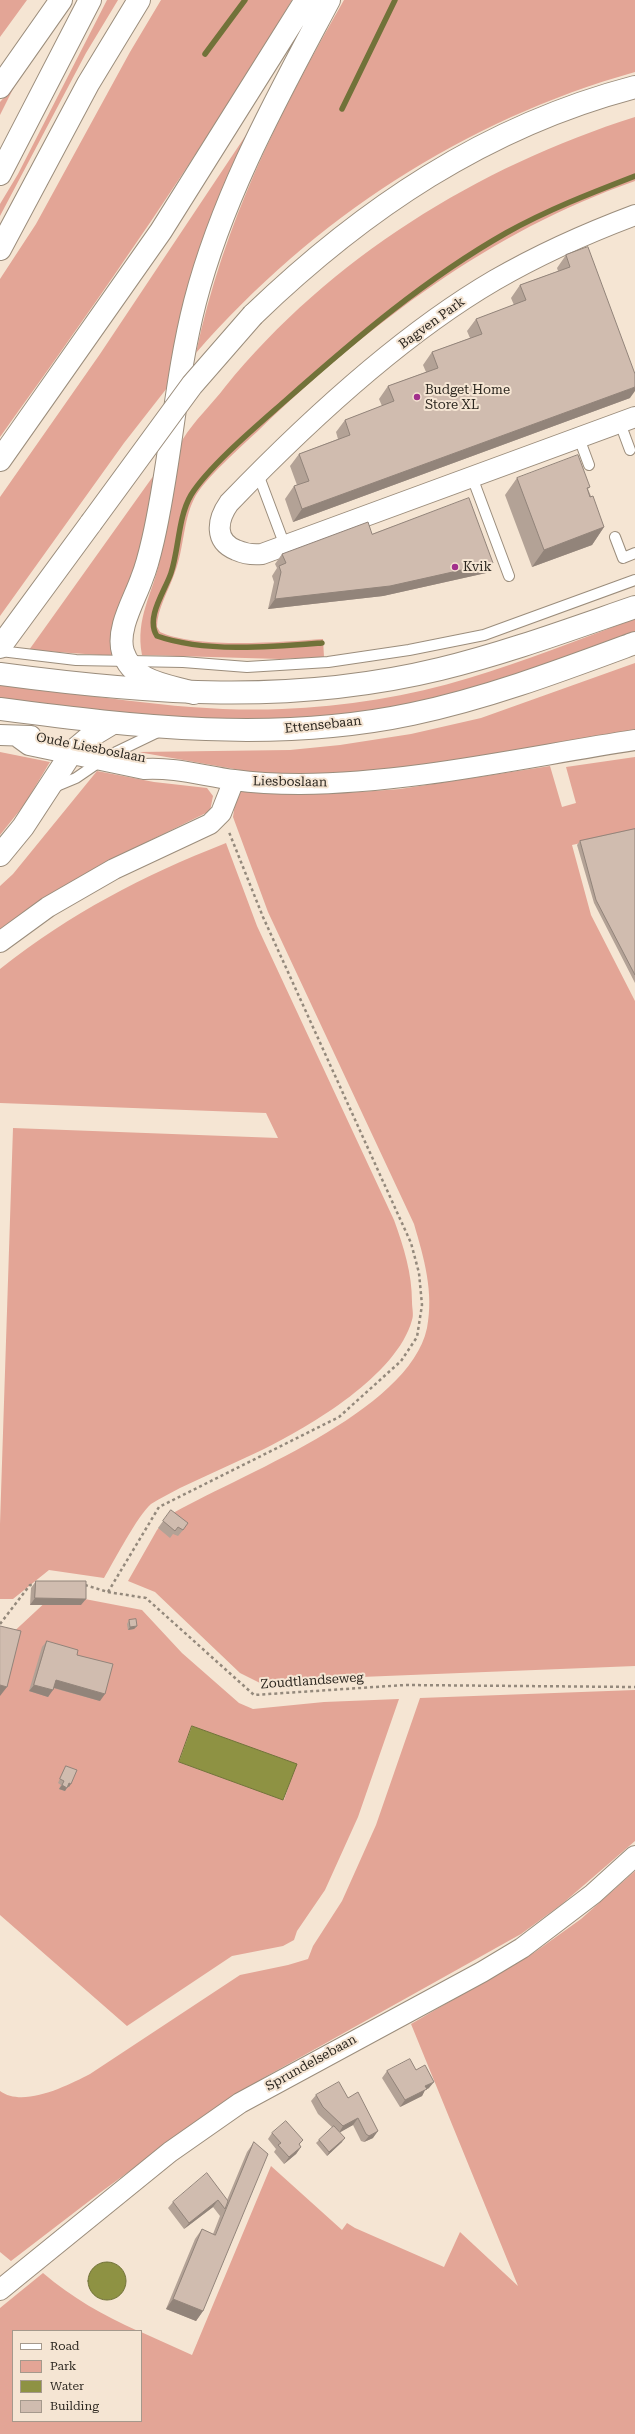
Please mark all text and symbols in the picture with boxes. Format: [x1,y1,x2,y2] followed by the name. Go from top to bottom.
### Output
[396,294,468,352] street label: Bagven Park
[425,382,510,413] place label: Budget Home Store XL
[412,392,422,402] marker: Budget Home Store XL
[463,559,492,575] place label: Kvik
[450,562,460,572] marker: Kvik
[284,713,362,737] street label: Ettensebaan
[35,730,147,766] street label: Oude Liesboslaan
[253,774,327,790] street label: Liesboslaan
[260,1670,364,1692] street label: Zoudtlandseweg
[263,2032,359,2094] street label: Sprundelsebaan
[12,2330,142,2422] legend
[50,2339,79,2353] text: Road
[50,2359,76,2373] text: Park
[50,2379,84,2393] text: Water
[50,2399,99,2413] text: Building

